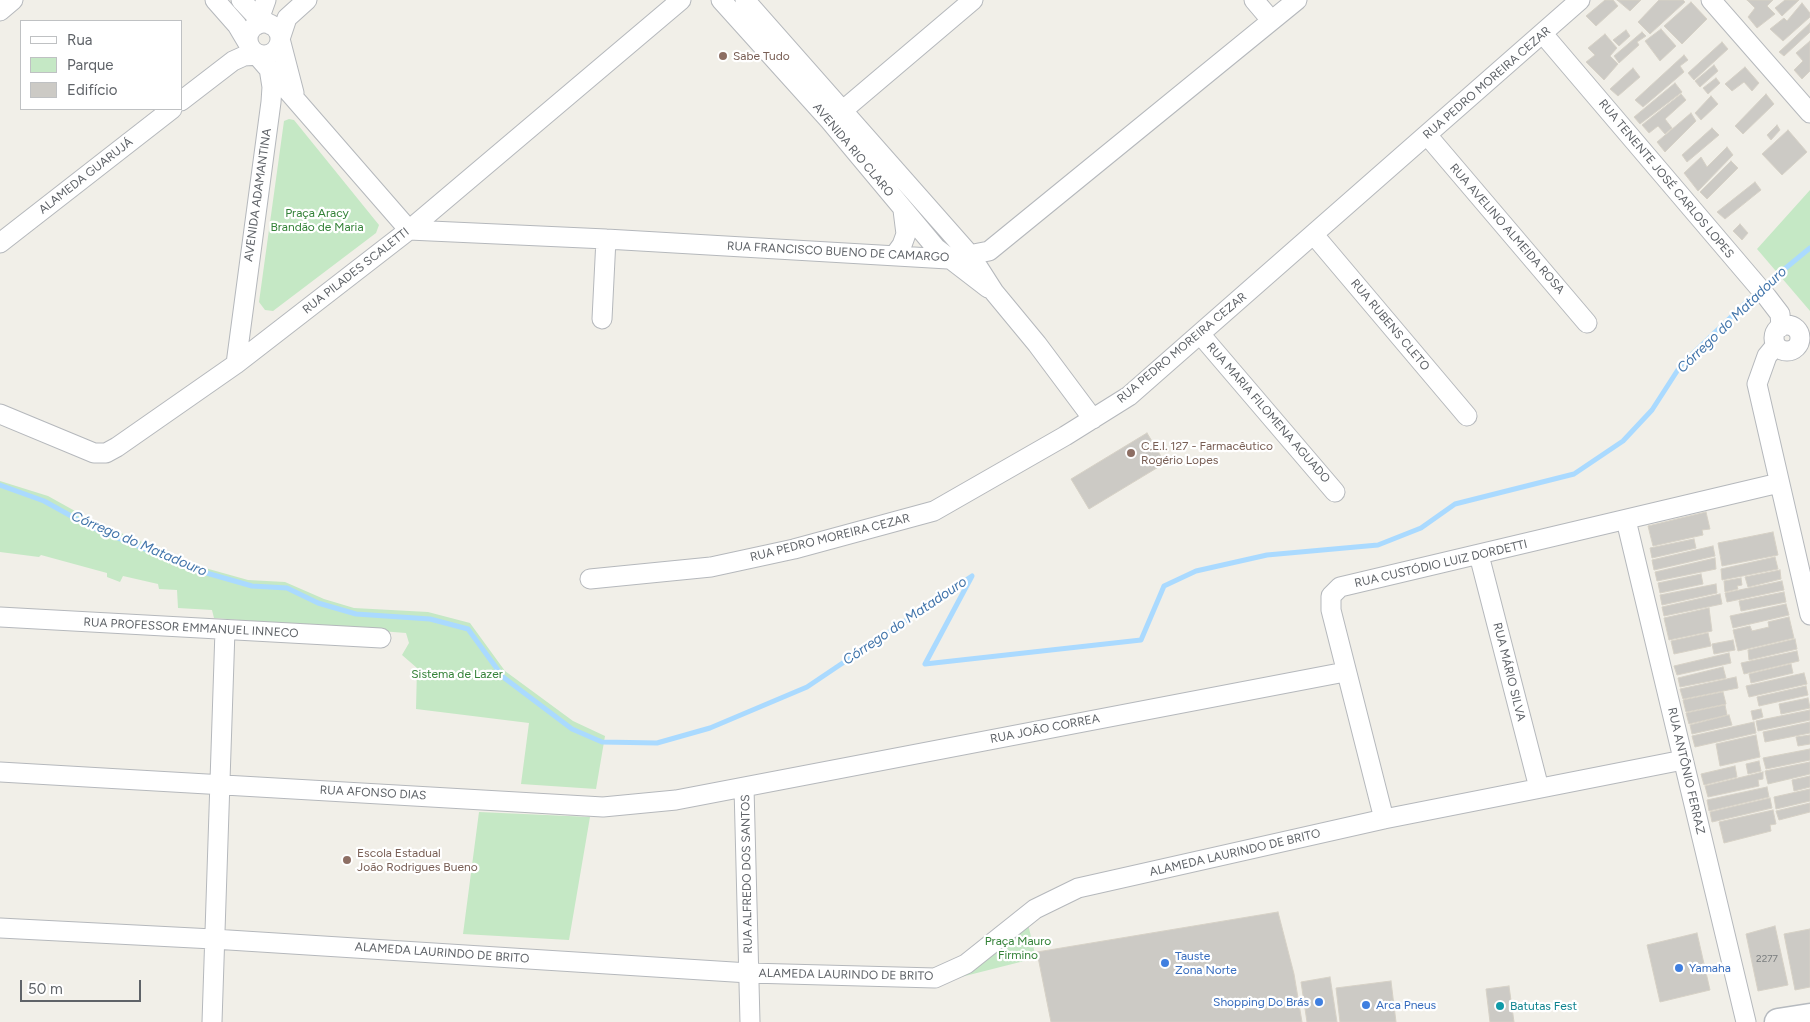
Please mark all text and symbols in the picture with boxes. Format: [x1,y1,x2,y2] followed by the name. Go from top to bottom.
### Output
[20,20,182,110] legend
[1420,24,1554,142] street label: RUA PEDRO MOREIRA CEZAR
[67,31,92,49] text: Rua
[733,49,790,63] place label: Sabe Tudo
[717,50,729,62] marker: Sabe Tudo
[67,56,114,74] text: Parque
[67,81,117,99] text: Edifício
[1595,97,1737,261] street label: RUA TENENTE JOSÉ CARLOS LOPES
[810,100,896,200] street label: AVENIDA RIO CLARO
[242,128,274,262] street label: AVENIDA ADAMANTINA
[36,135,136,217] street label: ALAMEDA GUARUJÁ
[1447,161,1567,297] street label: RUA AVELINO ALMEIDA ROSA
[270,206,364,234] park label: Praça Aracy Brandão de Maria
[300,225,412,317] street label: RUA PILADES SCALETTI
[727,239,949,265] street label: RUA FRANCISCO BUENO DE CAMARGO
[1674,263,1790,377] water label: Córrego do Matadouro
[1348,276,1432,374] street label: RUA RUBENS CLETO
[1114,290,1250,406] street label: RUA PEDRO MOREIRA CEZAR
[1203,340,1333,486] street label: RUA MARIA FILOMENA AGUADO
[1141,439,1273,467] place label: C.E.I. 127 - Farmacêutico Rogério Lopes
[1125,447,1137,459] marker: C.E.I. 127 - Farmacêutico Rogério Lopes
[69,508,209,580] water label: Córrego do Matadouro
[749,511,911,565] street label: RUA PEDRO MOREIRA CEZAR
[1353,537,1529,591] street label: RUA CUSTÓDIO LUIZ DORDETTI
[840,573,970,669] water label: Córrego do Matadouro
[83,615,299,641] street label: RUA PROFESSOR EMMANUEL INNECO
[1490,621,1528,723] street label: RUA MÁRIO SILVA
[411,667,503,681] park label: Sistema de Lazer
[1664,706,1708,836] street label: RUA ANTÔNIO FERRAZ
[989,711,1101,747] street label: RUA JOÃO CORREA
[319,783,427,803] street label: RUA AFONSO DIAS
[738,794,756,954] street label: RUA ALFREDO DOS SANTOS
[1148,826,1322,880] street label: ALAMEDA LAURINDO DE BRITO
[357,846,478,874] place label: Escola Estadual João Rodrigues Bueno
[341,854,353,866] marker: Escola Estadual João Rodrigues Bueno
[985,934,1051,962] park label: Praça Mauro Firmino
[354,940,530,966] street label: ALAMEDA LAURINDO DE BRITO
[1175,949,1237,977] place label: Tauste Zona Norte
[1756,953,1778,965] house number: 2277
[1159,957,1171,969] marker: Tauste Zona Norte
[1689,961,1731,975] place label: Yamaha
[1673,962,1685,974] marker: Yamaha
[758,966,934,984] street label: ALAMEDA LAURINDO DE BRITO
[22,970,144,1002] scale bar
[28,980,63,998] text: 50 m
[1213,995,1309,1009] place label: Shopping Do Brás
[1313,996,1325,1008] marker: Shopping Do Brás
[1376,998,1436,1012] place label: Arca Pneus
[1360,999,1372,1011] marker: Arca Pneus
[1510,999,1577,1013] place label: Batutas Fest
[1494,1000,1506,1012] marker: Batutas Fest

